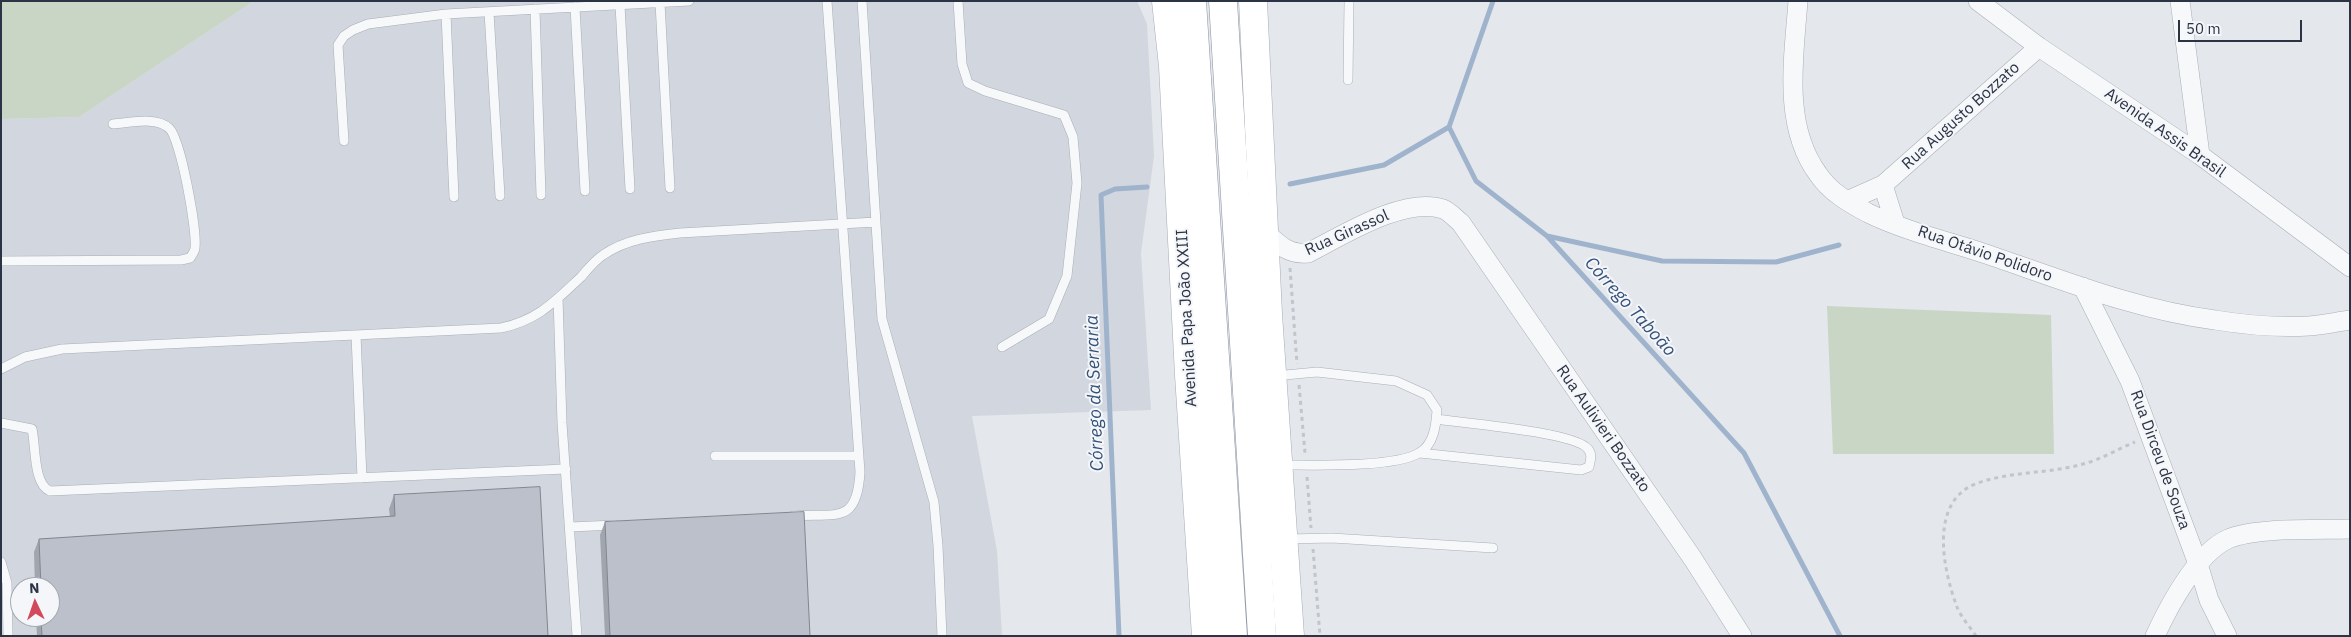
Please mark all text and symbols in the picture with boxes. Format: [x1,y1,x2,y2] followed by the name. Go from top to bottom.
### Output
[2181,10,2305,42] scale bar
[2186,19,2221,38] text: 50 m
[1898,58,2024,174] street label: Rua Augusto Bozzato
[2101,84,2229,182] street label: Avenida Assis Brasil
[1302,206,1392,260] street label: Rua Girassol
[1915,222,2055,286] street label: Rua Otávio Polidoro
[1173,229,1201,407] street label: Avenida Papa João XXIII
[1580,253,1680,361] water label: Córrego Taboão
[1081,315,1109,471] water label: Córrego da Serraria
[1552,362,1654,496] street label: Rua Aulivieri Bozzato
[2126,388,2194,532] street label: Rua Dirceu de Souza
[10,577,60,627] north arrow
[29,579,40,597] text: N

